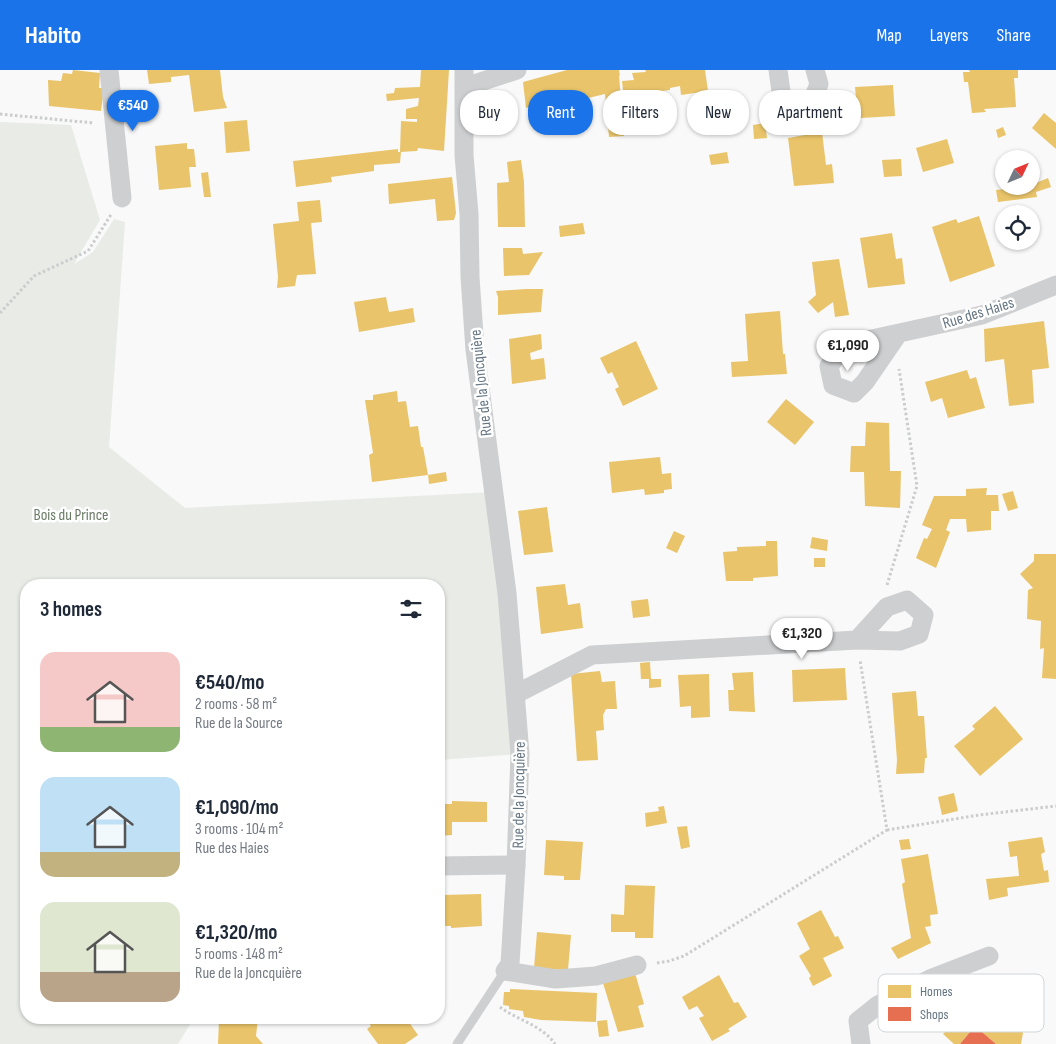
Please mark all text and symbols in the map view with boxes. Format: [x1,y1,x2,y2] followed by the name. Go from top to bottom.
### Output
[25,21,81,50] text: Habito
[877,25,902,46] text: Map
[930,25,969,46] text: Layers
[997,25,1031,46] text: Share
[103,90,163,132] pin: €540
[460,90,518,135] chip: Buy
[528,90,593,135] chip: Rent
[603,90,677,135] chip: Filters
[687,90,749,135] chip: New
[759,90,861,135] chip: Apartment
[118,96,148,115] text: €540
[995,150,1040,195] north arrow
[995,150,1040,250] map controls
[995,205,1040,250] button: locate
[940,293,1017,333] street label: Rue des Haies
[466,329,497,437] street label: Rue de la Joncquière
[807,330,889,372] pin: €1,090
[827,336,869,355] text: €1,090
[34,506,108,525] park label: Bois du Prince
[397,595,425,623] icon: filters
[40,597,102,622] text: 3 homes
[761,618,843,660] pin: €1,320
[782,624,822,643] text: €1,320
[195,670,264,695] text: €540/mo
[80,672,140,732] icon: home
[195,695,277,714] text: 2 rooms · 58 m²
[195,714,283,733] text: Rue de la Source
[509,741,530,849] street label: Rue de la Joncquière
[195,795,279,820] text: €1,090/mo
[80,797,140,857] icon: home
[195,820,283,839] text: 3 rooms · 104 m²
[195,839,269,858] text: Rue des Haies
[195,920,277,945] text: €1,320/mo
[80,922,140,982] icon: home
[195,945,283,964] text: 5 rooms · 148 m²
[195,964,302,983] text: Rue de la Joncquière
[878,974,1044,1032] legend
[920,983,953,1000] text: Homes
[920,1006,949,1023] text: Shops

